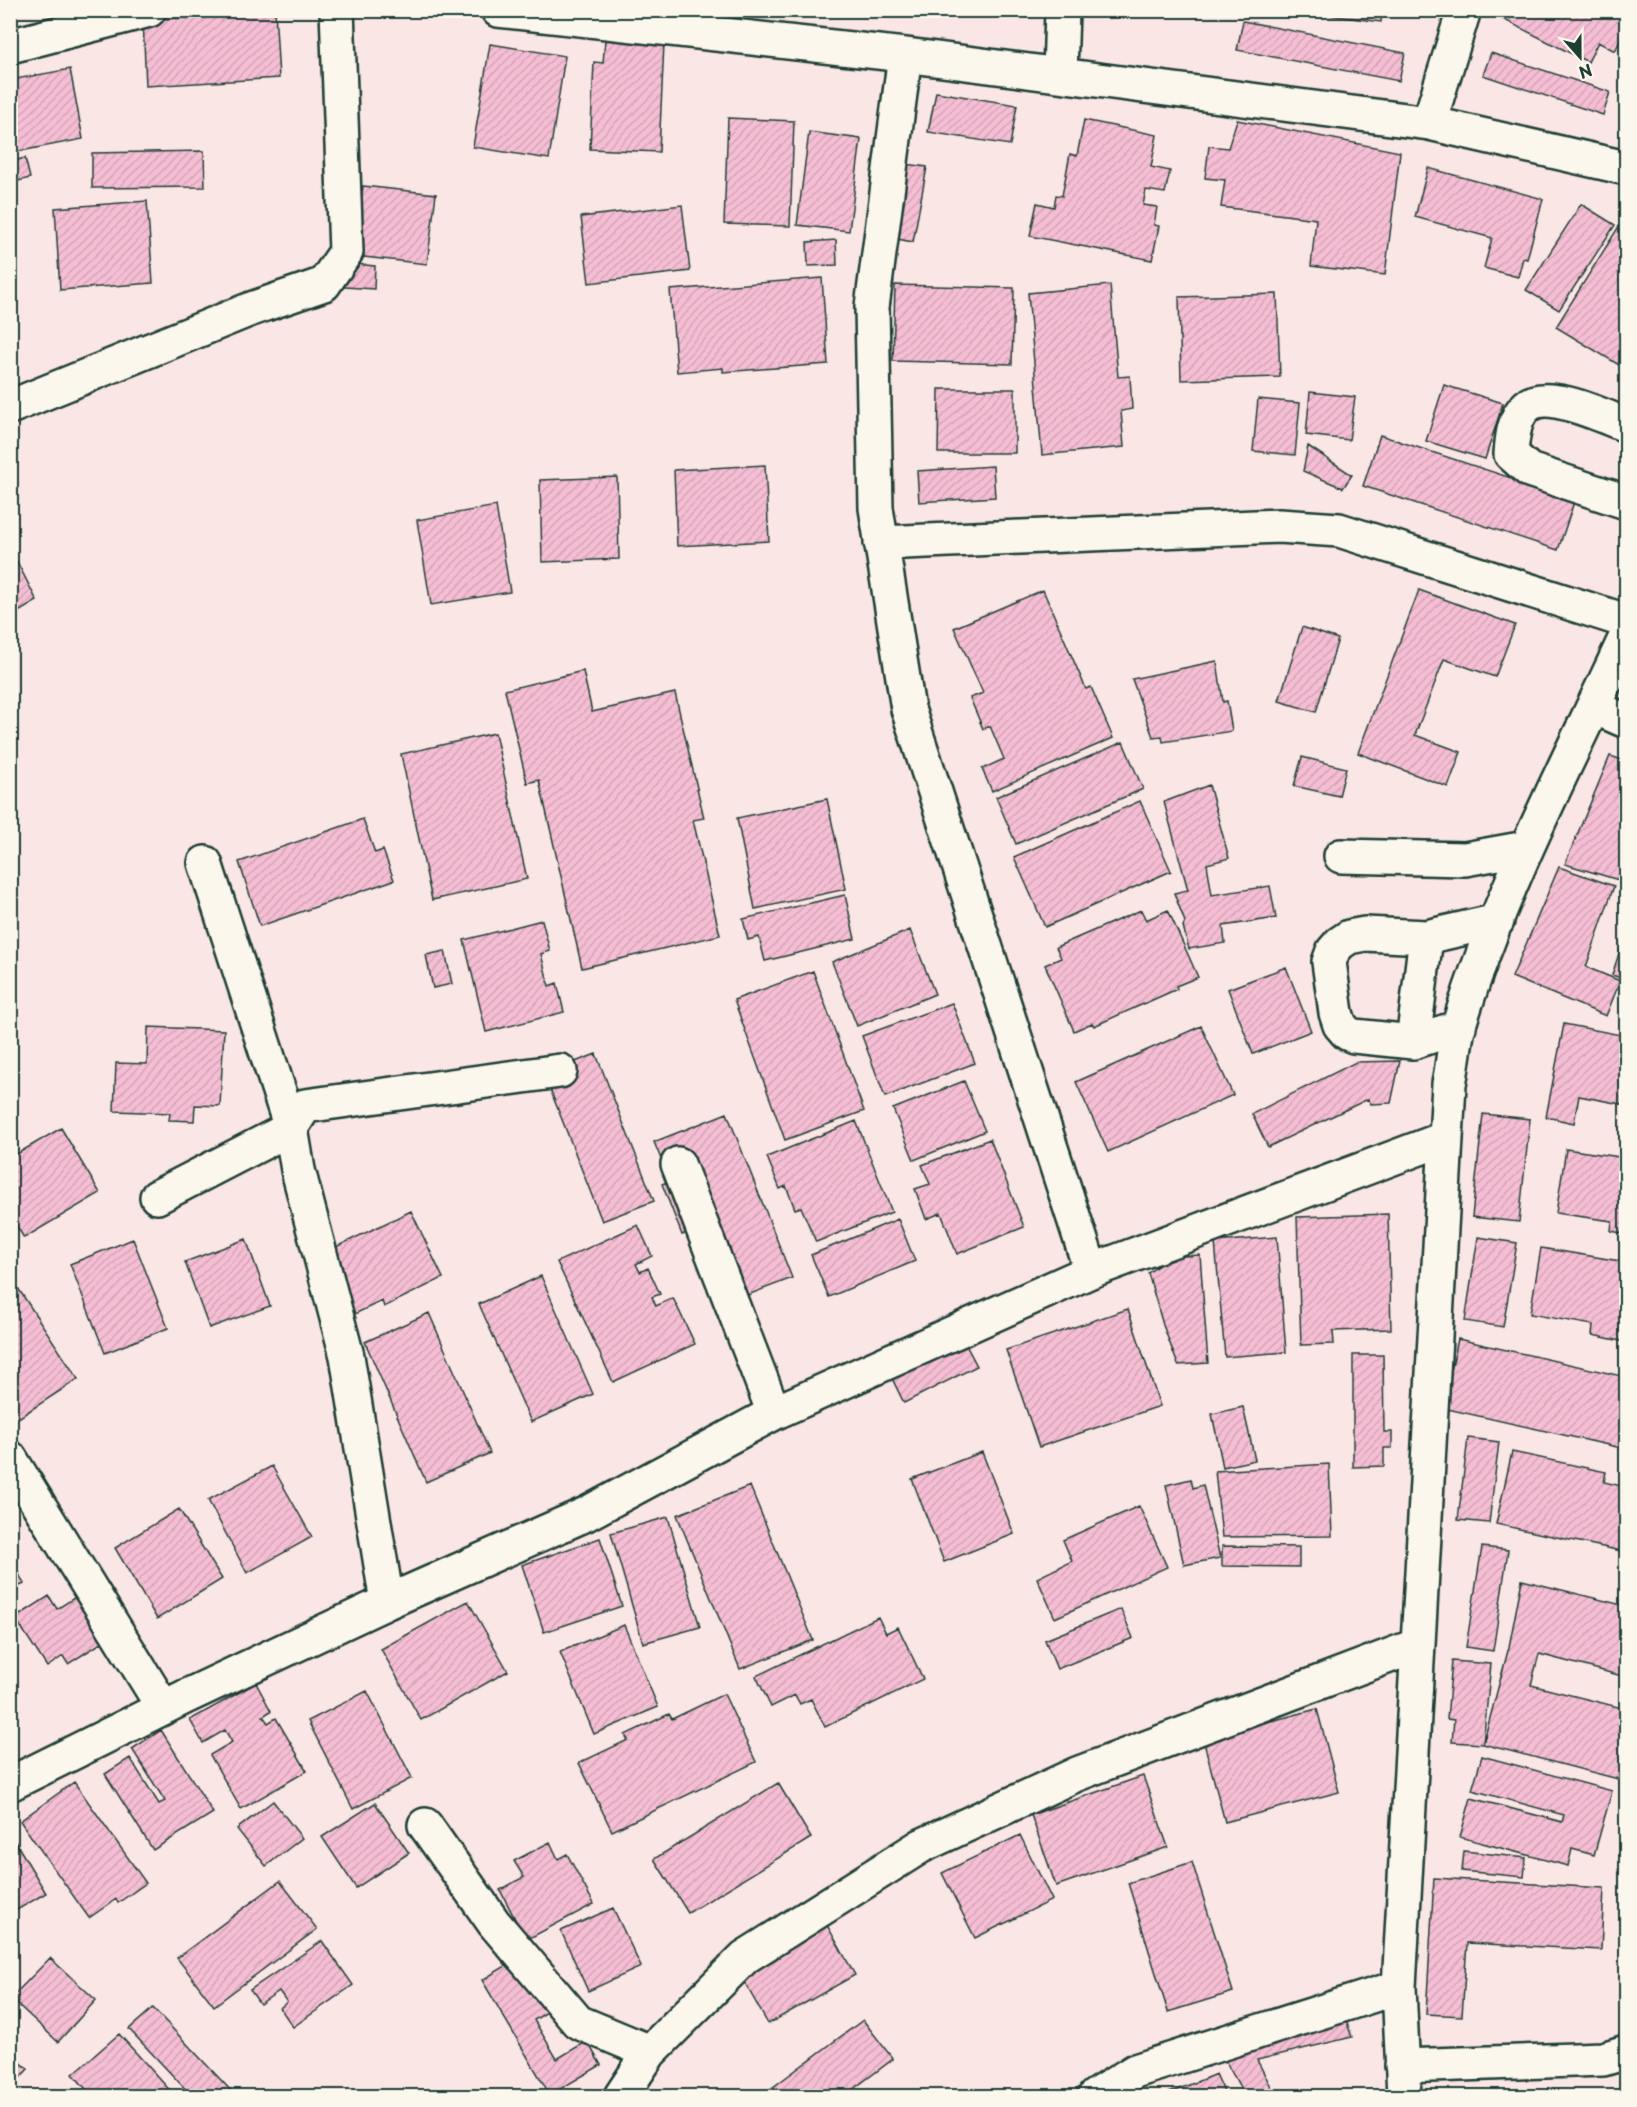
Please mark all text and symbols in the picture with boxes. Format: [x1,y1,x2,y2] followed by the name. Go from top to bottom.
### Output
[1550,27,1610,87] north arrow
[1576,58,1596,85] text: N

